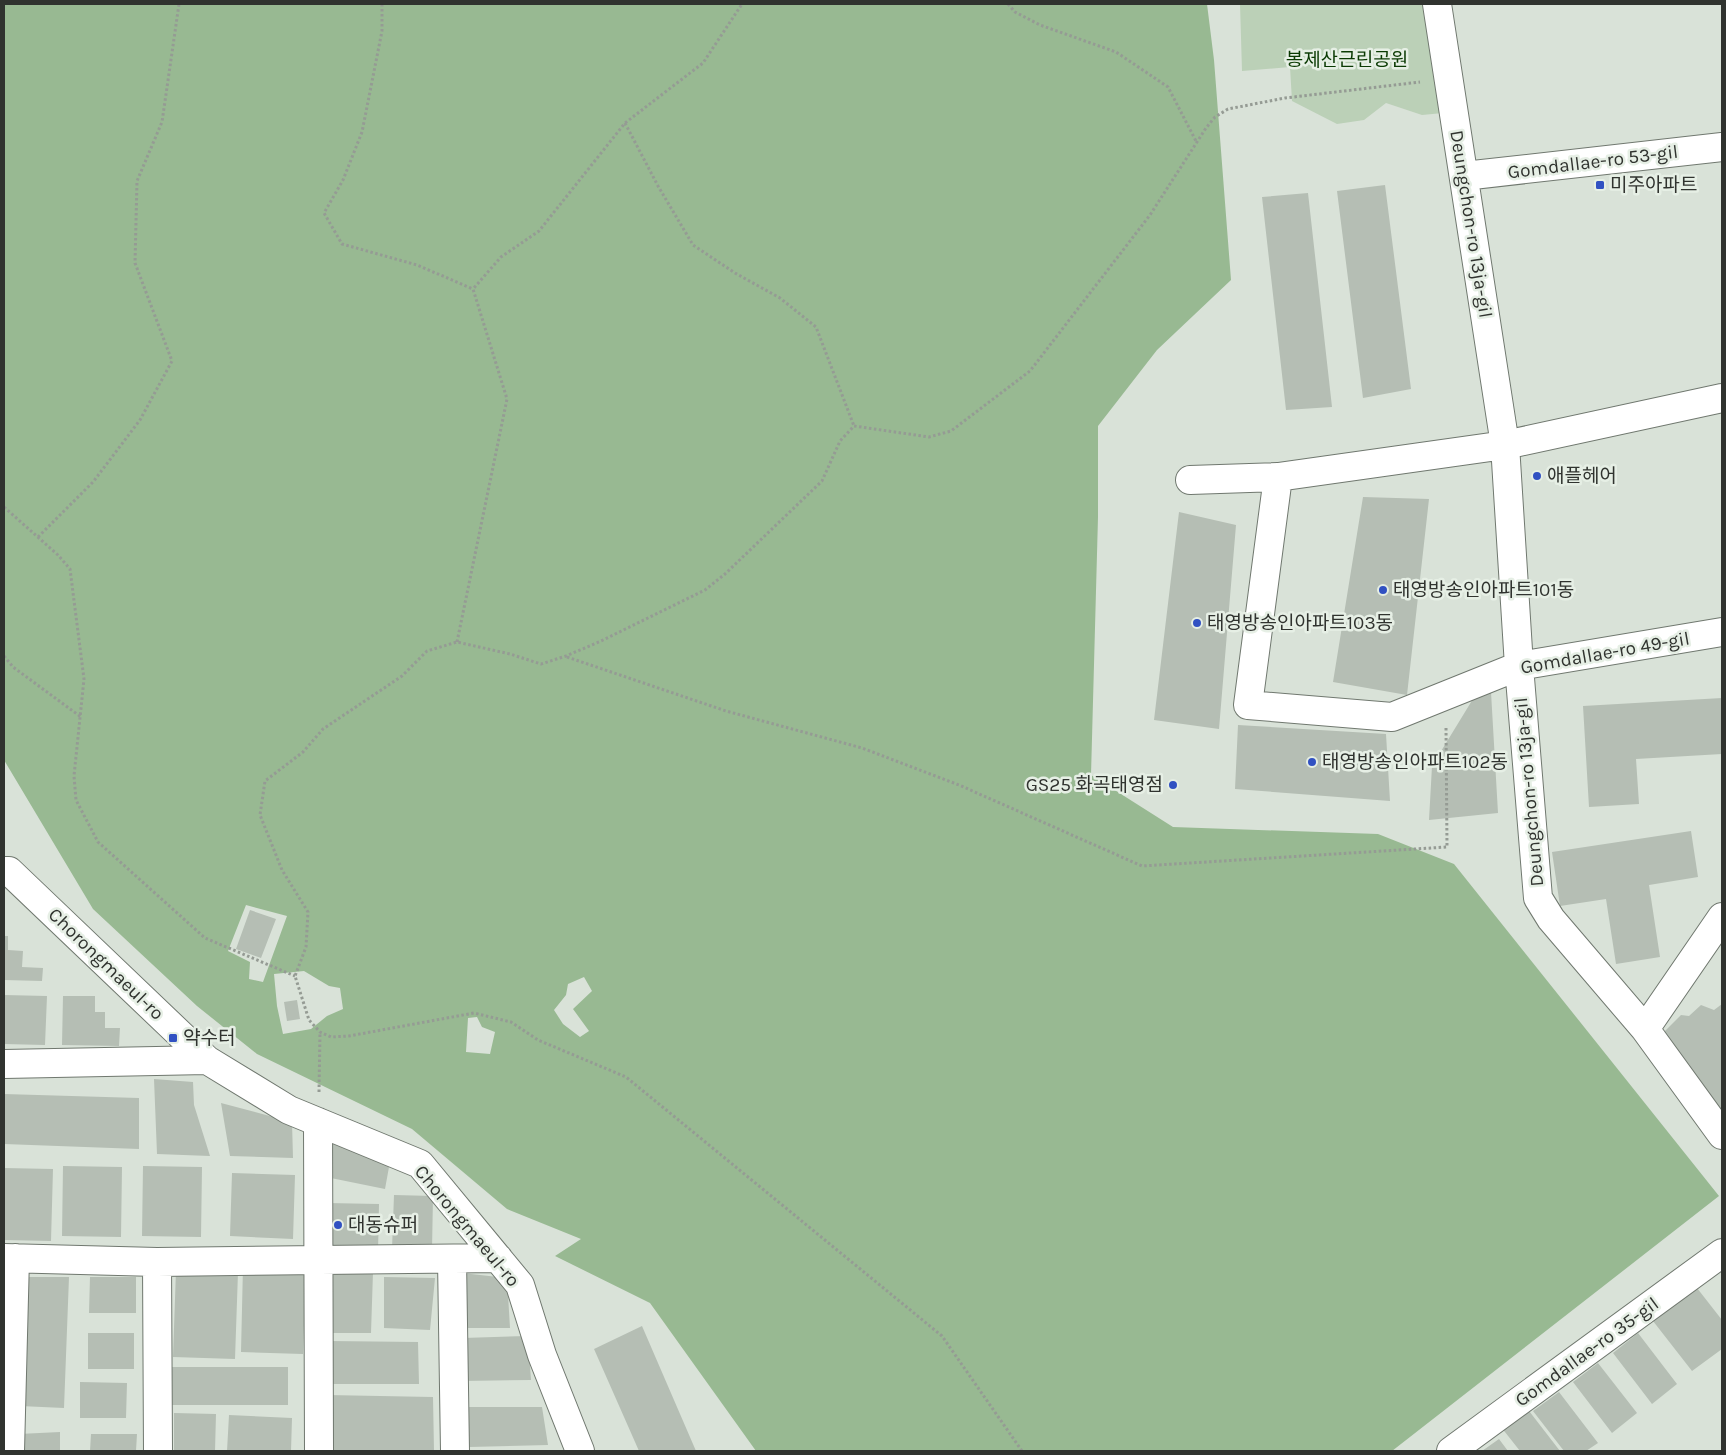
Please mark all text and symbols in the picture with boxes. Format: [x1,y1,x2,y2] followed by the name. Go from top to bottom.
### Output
[1286,49,1408,71] park label: 봉제산근린공원
[1445,129,1497,319] street label: Deungchon-ro 13ja-gil
[1506,141,1680,183] street label: Gomdallae-ro 53-gil
[1610,174,1697,196] place label: 미주아파트
[1594,179,1606,191] marker: 미주아파트
[1547,465,1617,487] place label: 애플헤어
[1531,470,1543,482] marker: 애플헤어
[1393,579,1574,601] place label: 태영방송인아파트101동
[1377,584,1389,596] marker: 태영방송인아파트101동
[1207,612,1393,634] place label: 태영방송인아파트103동
[1191,617,1203,629] marker: 태영방송인아파트103동
[1519,627,1691,679] street label: Gomdallae-ro 49-gil
[1510,697,1548,887] street label: Deungchon-ro 13ja-gil
[1322,751,1508,773] place label: 태영방송인아파트102동
[1306,756,1318,768] marker: 태영방송인아파트102동
[1026,774,1163,796] place label: GS25 화곡태영점
[1167,779,1179,791] marker: GS25 화곡태영점
[44,903,168,1025] street label: Chorongmaeul-ro
[183,1027,235,1049] place label: 약수터
[167,1032,179,1044] marker: 약수터
[410,1161,524,1291] street label: Chorongmaeul-ro
[348,1214,418,1236] place label: 대동슈퍼
[332,1219,344,1231] marker: 대동슈퍼
[1511,1293,1663,1411] street label: Gomdallae-ro 35-gil

